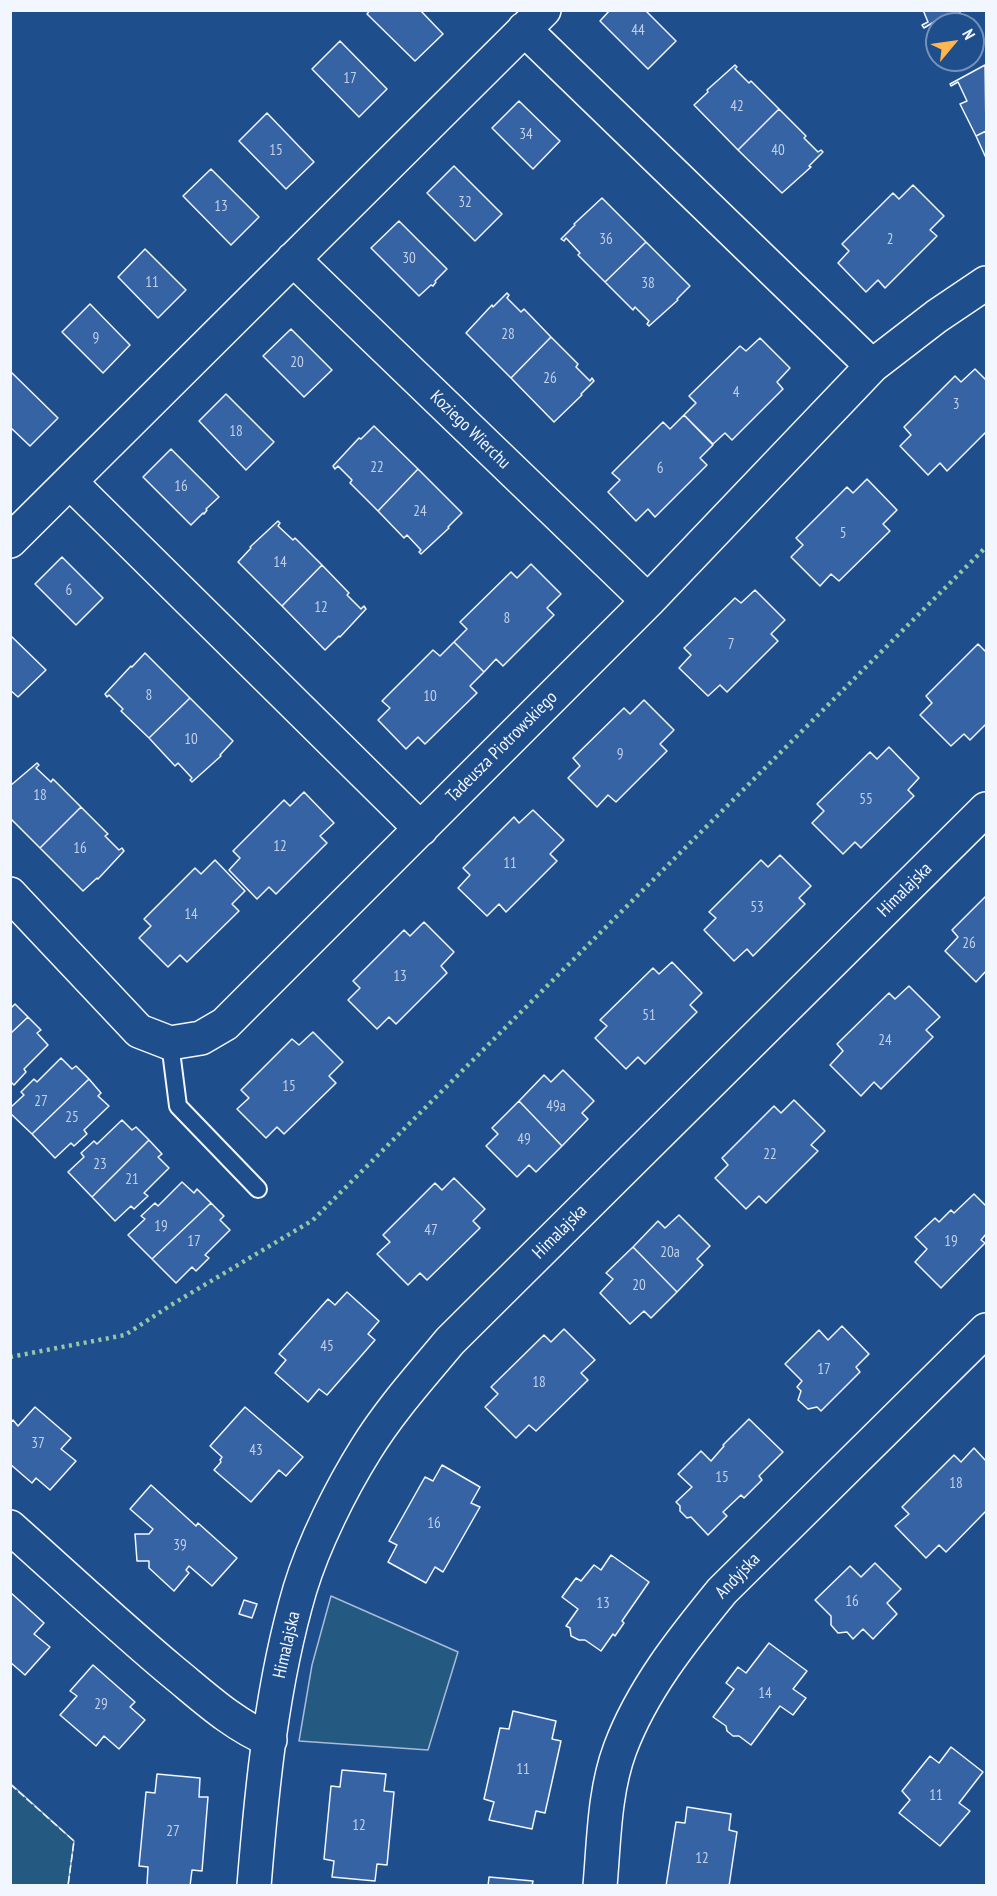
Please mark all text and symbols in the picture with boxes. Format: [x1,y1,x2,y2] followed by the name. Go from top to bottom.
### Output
[925,12,985,72] north arrow
[631,22,645,40] house number: 44
[958,26,980,43] text: N
[343,70,357,88] house number: 17
[730,98,744,116] house number: 42
[519,126,533,144] house number: 34
[269,142,283,160] house number: 15
[771,142,785,160] house number: 40
[458,194,472,212] house number: 32
[214,198,228,216] house number: 13
[599,231,613,249] house number: 36
[887,231,893,249] house number: 2
[402,250,416,268] house number: 30
[145,274,159,292] house number: 11
[641,275,655,293] house number: 38
[501,326,515,344] house number: 28
[93,330,99,348] house number: 9
[290,354,304,372] house number: 20
[543,370,557,388] house number: 26
[733,384,739,402] house number: 4
[425,386,515,474] street label: Koziego Wierchu
[953,396,959,414] house number: 3
[229,423,243,441] house number: 18
[370,459,384,477] house number: 22
[657,460,663,478] house number: 6
[174,478,188,496] house number: 16
[413,503,427,521] house number: 24
[840,525,846,543] house number: 5
[273,554,287,572] house number: 14
[66,582,72,600] house number: 6
[314,599,328,617] house number: 12
[504,610,510,628] house number: 8
[728,636,734,654] house number: 7
[146,687,152,705] house number: 8
[442,687,562,807] street label: Tadeusza Piotrowskiego
[423,688,437,706] house number: 10
[184,731,198,749] house number: 10
[617,746,623,764] house number: 9
[33,787,47,805] house number: 18
[859,791,873,809] house number: 55
[273,838,287,856] house number: 12
[73,840,87,858] house number: 16
[503,855,517,873] house number: 11
[873,858,937,922] street label: Himalajska
[750,899,764,917] house number: 53
[184,906,198,924] house number: 14
[962,935,976,953] house number: 26
[393,968,407,986] house number: 13
[642,1007,656,1025] house number: 51
[878,1032,892,1050] house number: 24
[282,1078,296,1096] house number: 15
[34,1093,48,1111] house number: 27
[546,1098,566,1116] house number: 49a
[65,1109,79,1127] house number: 25
[517,1131,531,1149] house number: 49
[763,1146,777,1164] house number: 22
[93,1156,107,1174] house number: 23
[125,1171,139,1189] house number: 21
[528,1200,592,1264] street label: Himalajska
[154,1218,168,1236] house number: 19
[424,1222,438,1240] house number: 47
[187,1233,201,1251] house number: 17
[944,1233,958,1251] house number: 19
[660,1244,680,1262] house number: 20a
[632,1277,646,1295] house number: 20
[320,1338,334,1356] house number: 45
[817,1361,831,1379] house number: 17
[532,1374,546,1392] house number: 18
[31,1435,45,1453] house number: 37
[249,1442,263,1460] house number: 43
[715,1469,729,1487] house number: 15
[949,1475,963,1493] house number: 18
[427,1515,441,1533] house number: 16
[173,1537,187,1555] house number: 39
[711,1549,765,1603] street label: Andyjska
[845,1593,859,1611] house number: 16
[596,1595,610,1613] house number: 13
[269,1609,305,1681] street label: Himalajska
[758,1685,772,1703] house number: 14
[94,1696,108,1714] house number: 29
[516,1761,530,1779] house number: 11
[929,1787,943,1805] house number: 11
[352,1817,366,1835] house number: 12
[166,1823,180,1841] house number: 27
[695,1850,709,1868] house number: 12

